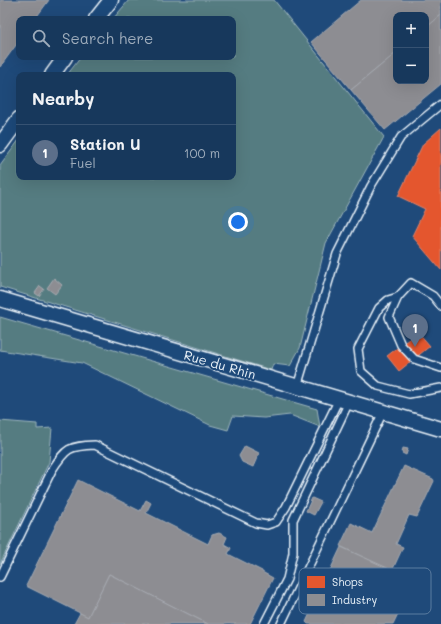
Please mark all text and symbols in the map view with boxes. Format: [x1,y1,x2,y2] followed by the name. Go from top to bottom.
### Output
[393,12,429,84] map controls
[393,12,429,48] button: +
[16,16,236,60] search box
[30,27,52,49] icon: search
[62,28,153,48] text: Search here
[393,48,429,84] button: −
[32,87,94,109] text: Nearby
[70,134,141,154] text: Station U
[42,144,48,161] text: 1
[184,144,220,161] text: 100 m
[70,154,96,171] text: Fuel
[228,212,248,232] your location
[402,314,428,347] pin: 1
[182,346,258,382] street label: Rue du Rhin
[299,568,431,614] legend
[332,574,363,589] text: Shops
[332,592,378,607] text: Industry

